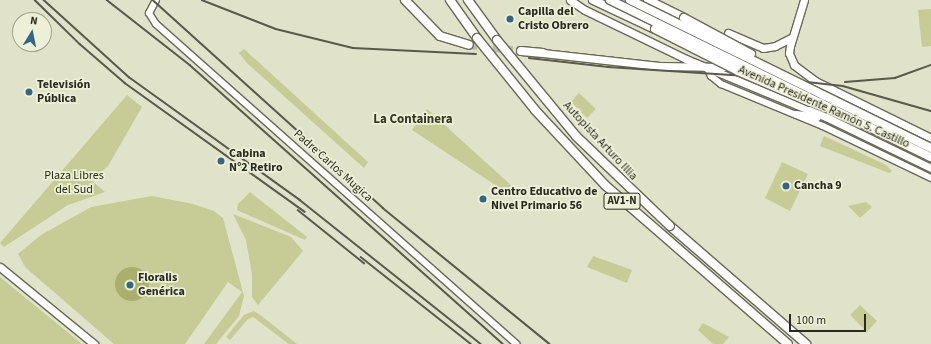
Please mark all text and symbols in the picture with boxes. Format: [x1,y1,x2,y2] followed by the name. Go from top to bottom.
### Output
[518,5,589,33] place label: Capilla del Cristo Obrero
[12,12,52,52] north arrow
[29,13,39,29] text: N
[505,14,515,24] marker: Capilla del Cristo Obrero
[736,63,912,151] street label: Avenida Presidente Ramón S. Castillo
[37,78,90,106] place label: Televisión Pública
[24,87,34,97] marker: Televisión Pública
[560,99,640,183] street label: Autopista Arturo Illia
[373,111,453,127] district label: La Containera
[291,127,375,205] street label: Padre Carlos Mugica
[229,147,283,175] place label: Cabina N°2 Retiro
[216,156,226,166] marker: Cabina N°2 Retiro
[44,169,104,197] park label: Plaza Libres del Sud
[794,179,842,193] place label: Cancha 9
[781,181,791,191] marker: Cancha 9
[491,185,597,213] place label: Centro Educativo de Nivel Primario 56
[603,192,641,210] road number: AV1-N
[478,194,488,204] marker: Centro Educativo de Nivel Primario 56
[138,271,185,299] place label: Floralis Genérica
[125,280,135,290] marker: Floralis Genérica
[791,306,868,332] scale bar
[796,312,826,329] text: 100 m

